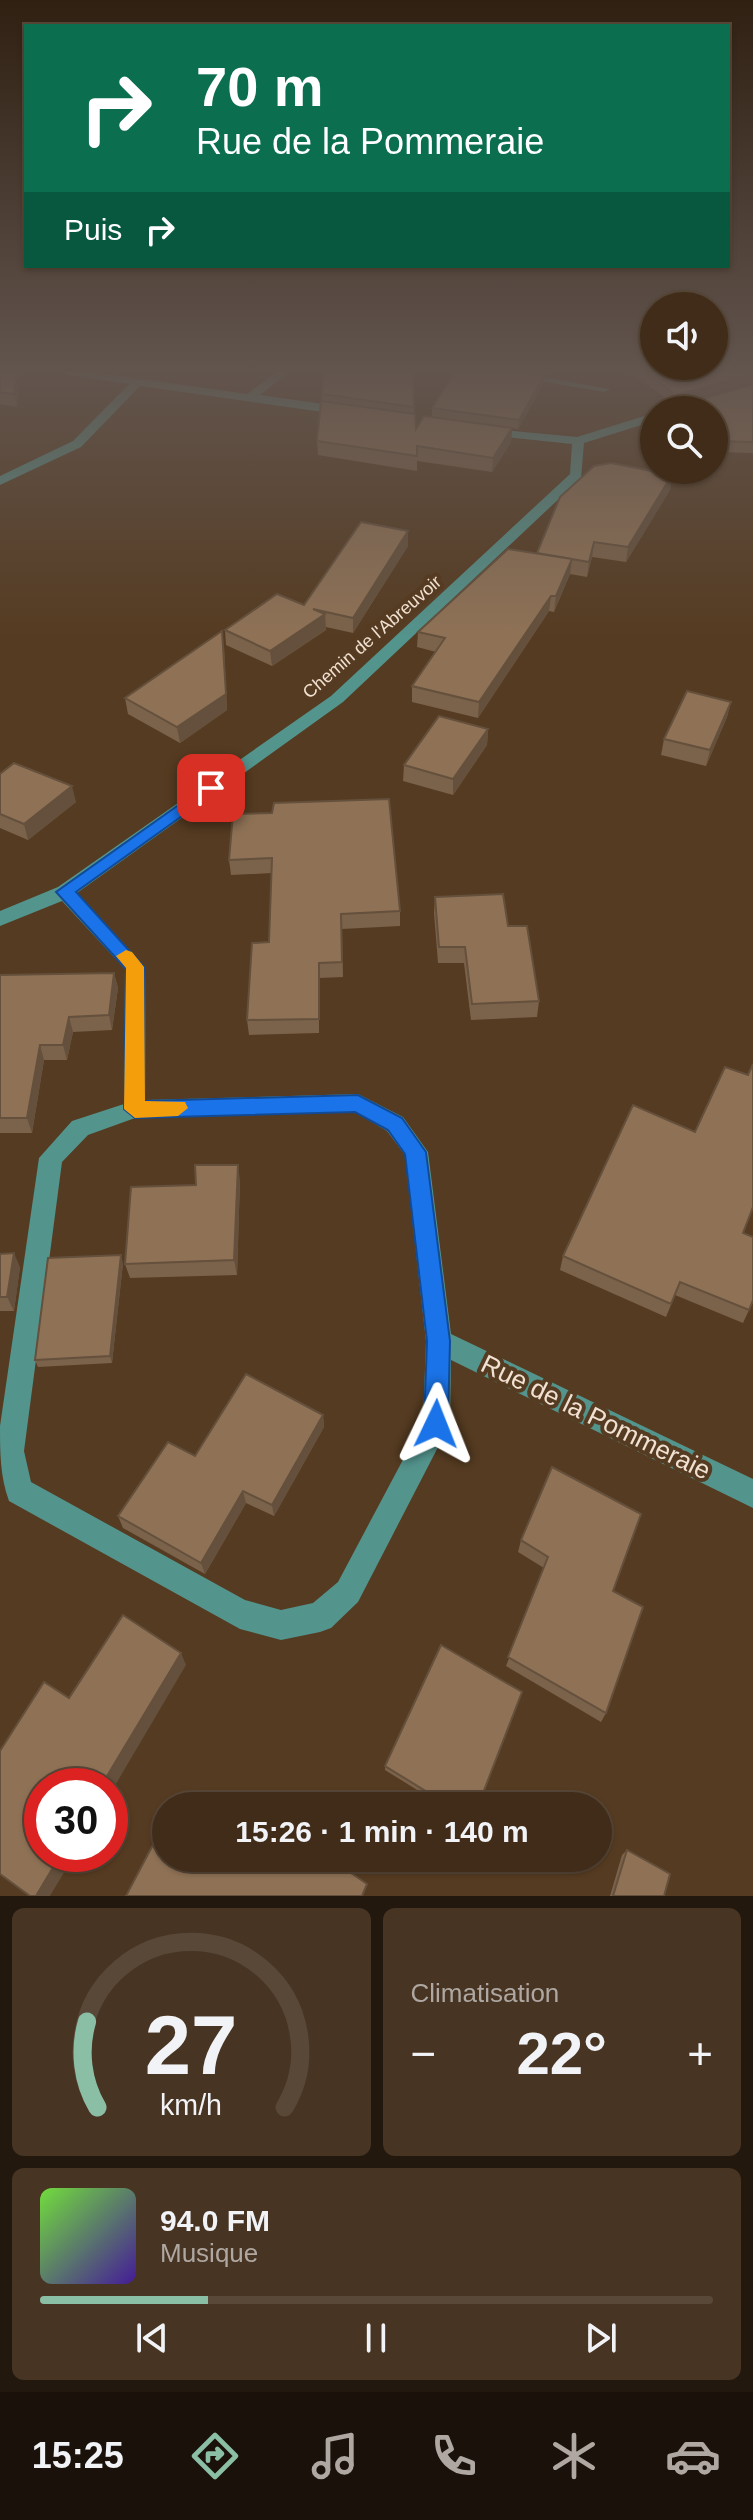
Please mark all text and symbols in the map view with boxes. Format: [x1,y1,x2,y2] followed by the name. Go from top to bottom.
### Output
[196,55,324,118] text: 70 m
[64,56,168,160] icon: right
[196,121,544,162] text: Rue de la Pommeraie
[138,208,182,252] icon: right
[64,213,122,246] text: Puis
[640,292,728,484] map controls
[640,292,728,380] button: sound
[640,396,728,484] button: search
[299,572,445,702] street label: Chemin de l'Abreuvoir
[177,754,245,822] pin
[189,766,233,810] icon: arrive
[476,1348,716,1486] street label: Rue de la Pommeraie
[394,1382,478,1466] position arrow
[24,1768,128,1872] speed limit sign: 30
[235,1815,529,1848] text: 15:26 · 1 min · 140 m
[411,1978,559,2008] text: Climatisation
[145,1999,238,2092] text: 27
[516,2020,607,2087] text: 22°
[411,2029,436,2078] text: −
[687,2029,713,2078] text: +
[160,2089,222,2121] text: km/h
[160,2204,270,2237] text: 94.0 FM
[160,2238,258,2268] text: Musique
[130,2316,174,2360] icon: previous
[354,2316,398,2360] icon: pause
[579,2316,623,2360] icon: next
[187,2428,243,2484] icon: directions
[307,2428,363,2484] icon: music
[426,2428,482,2484] icon: phone
[546,2428,602,2484] icon: climate
[665,2428,721,2484] icon: car
[32,2435,124,2476] text: 15:25

